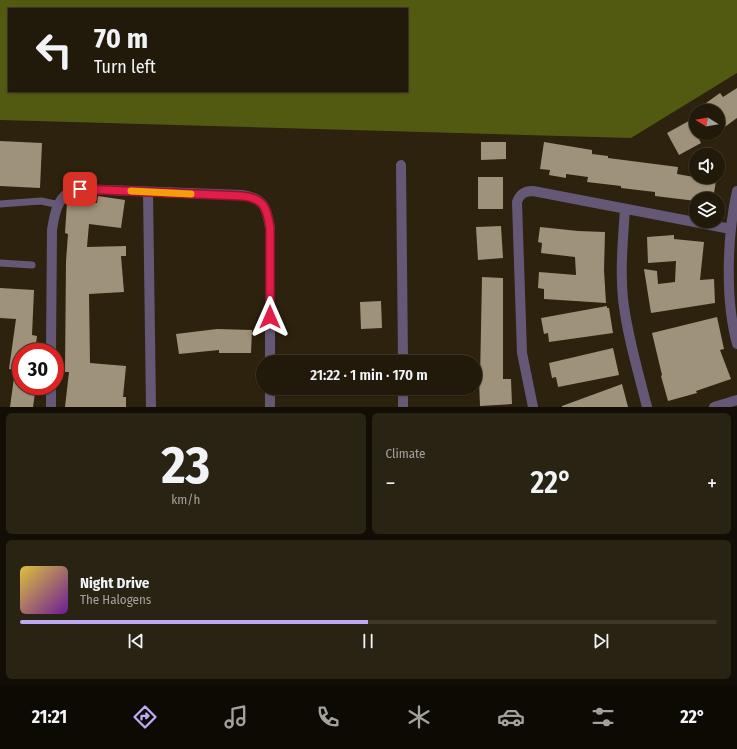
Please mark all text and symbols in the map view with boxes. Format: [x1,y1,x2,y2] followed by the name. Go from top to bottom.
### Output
[94,22,148,55] text: 70 m
[28,24,80,76] icon: left
[94,56,156,78] text: Turn left
[689,104,725,140] north arrow
[689,104,725,228] map controls
[689,148,725,184] button: sound
[63,172,97,206] pin
[69,178,91,200] icon: arrive
[689,192,725,228] button: layers
[249,296,291,338] position arrow
[12,343,64,395] speed limit sign: 30
[310,366,428,384] text: 21:22 · 1 min · 170 m
[161,434,210,497] text: 23
[386,446,426,461] text: Climate
[530,465,572,501] text: 22°
[386,470,395,497] text: −
[707,470,717,497] text: +
[171,492,200,507] text: km/h
[80,574,149,592] text: Night Drive
[80,592,151,607] text: The Halogens
[125,630,147,652] icon: previous
[357,630,379,652] icon: pause
[590,630,612,652] icon: next
[131,703,159,731] icon: directions
[222,703,250,731] icon: music
[314,703,342,731] icon: phone
[405,703,433,731] icon: climate
[497,703,525,731] icon: car
[589,703,617,731] icon: filters
[32,706,67,728] text: 21:21
[680,706,705,728] text: 22°

